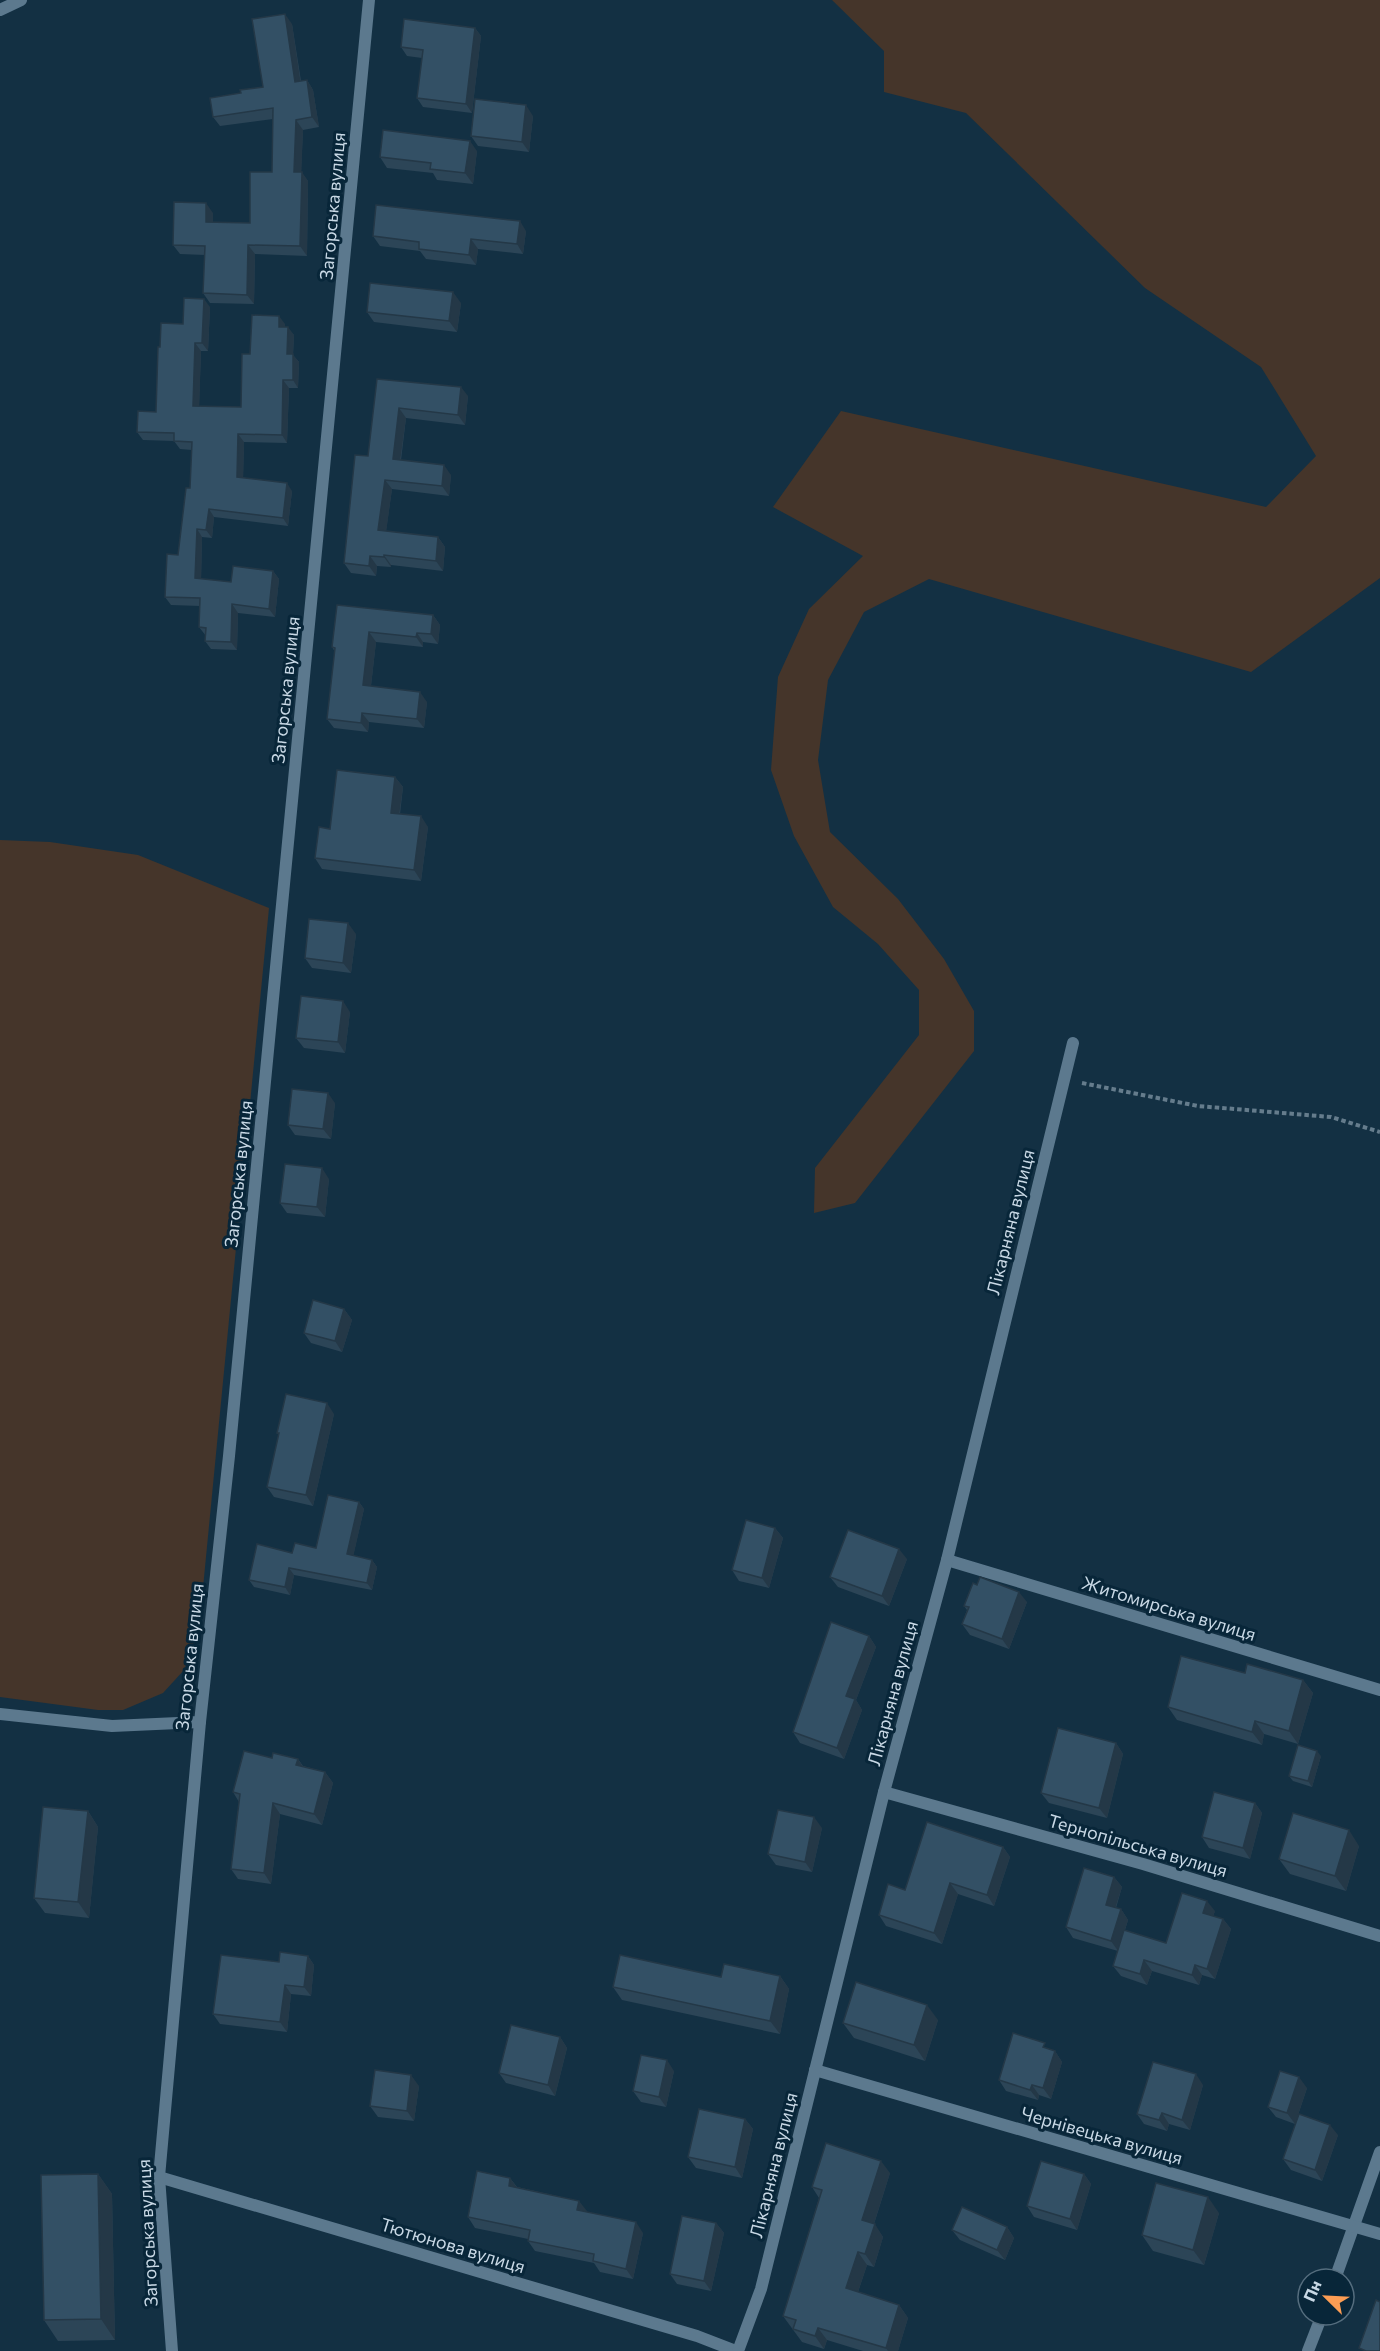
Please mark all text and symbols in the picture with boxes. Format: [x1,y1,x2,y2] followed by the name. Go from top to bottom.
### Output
[315,131,349,281] street label: Загорська вулиця
[266,615,304,765] street label: Загорська вулиця
[219,1099,257,1249] street label: Загорська вулиця
[981,1147,1039,1297] street label: Лікарняна вулиця
[1079,1571,1259,1645] street label: Житомирська вулиця
[170,1582,208,1732] street label: Загорська вулиця
[862,1618,922,1768] street label: Лікарняна вулиця
[1046,1809,1230,1881] street label: Тернопільська вулиця
[744,2090,802,2240] street label: Лікарняна вулиця
[1019,2101,1185,2169] street label: Чернівецька вулиця
[132,2158,162,2308] street label: Загорська вулиця
[378,2213,528,2277] street label: Тютюнова вулиця
[1296,2267,1356,2327] north arrow
[1299,2277,1325,2304] text: Пн

